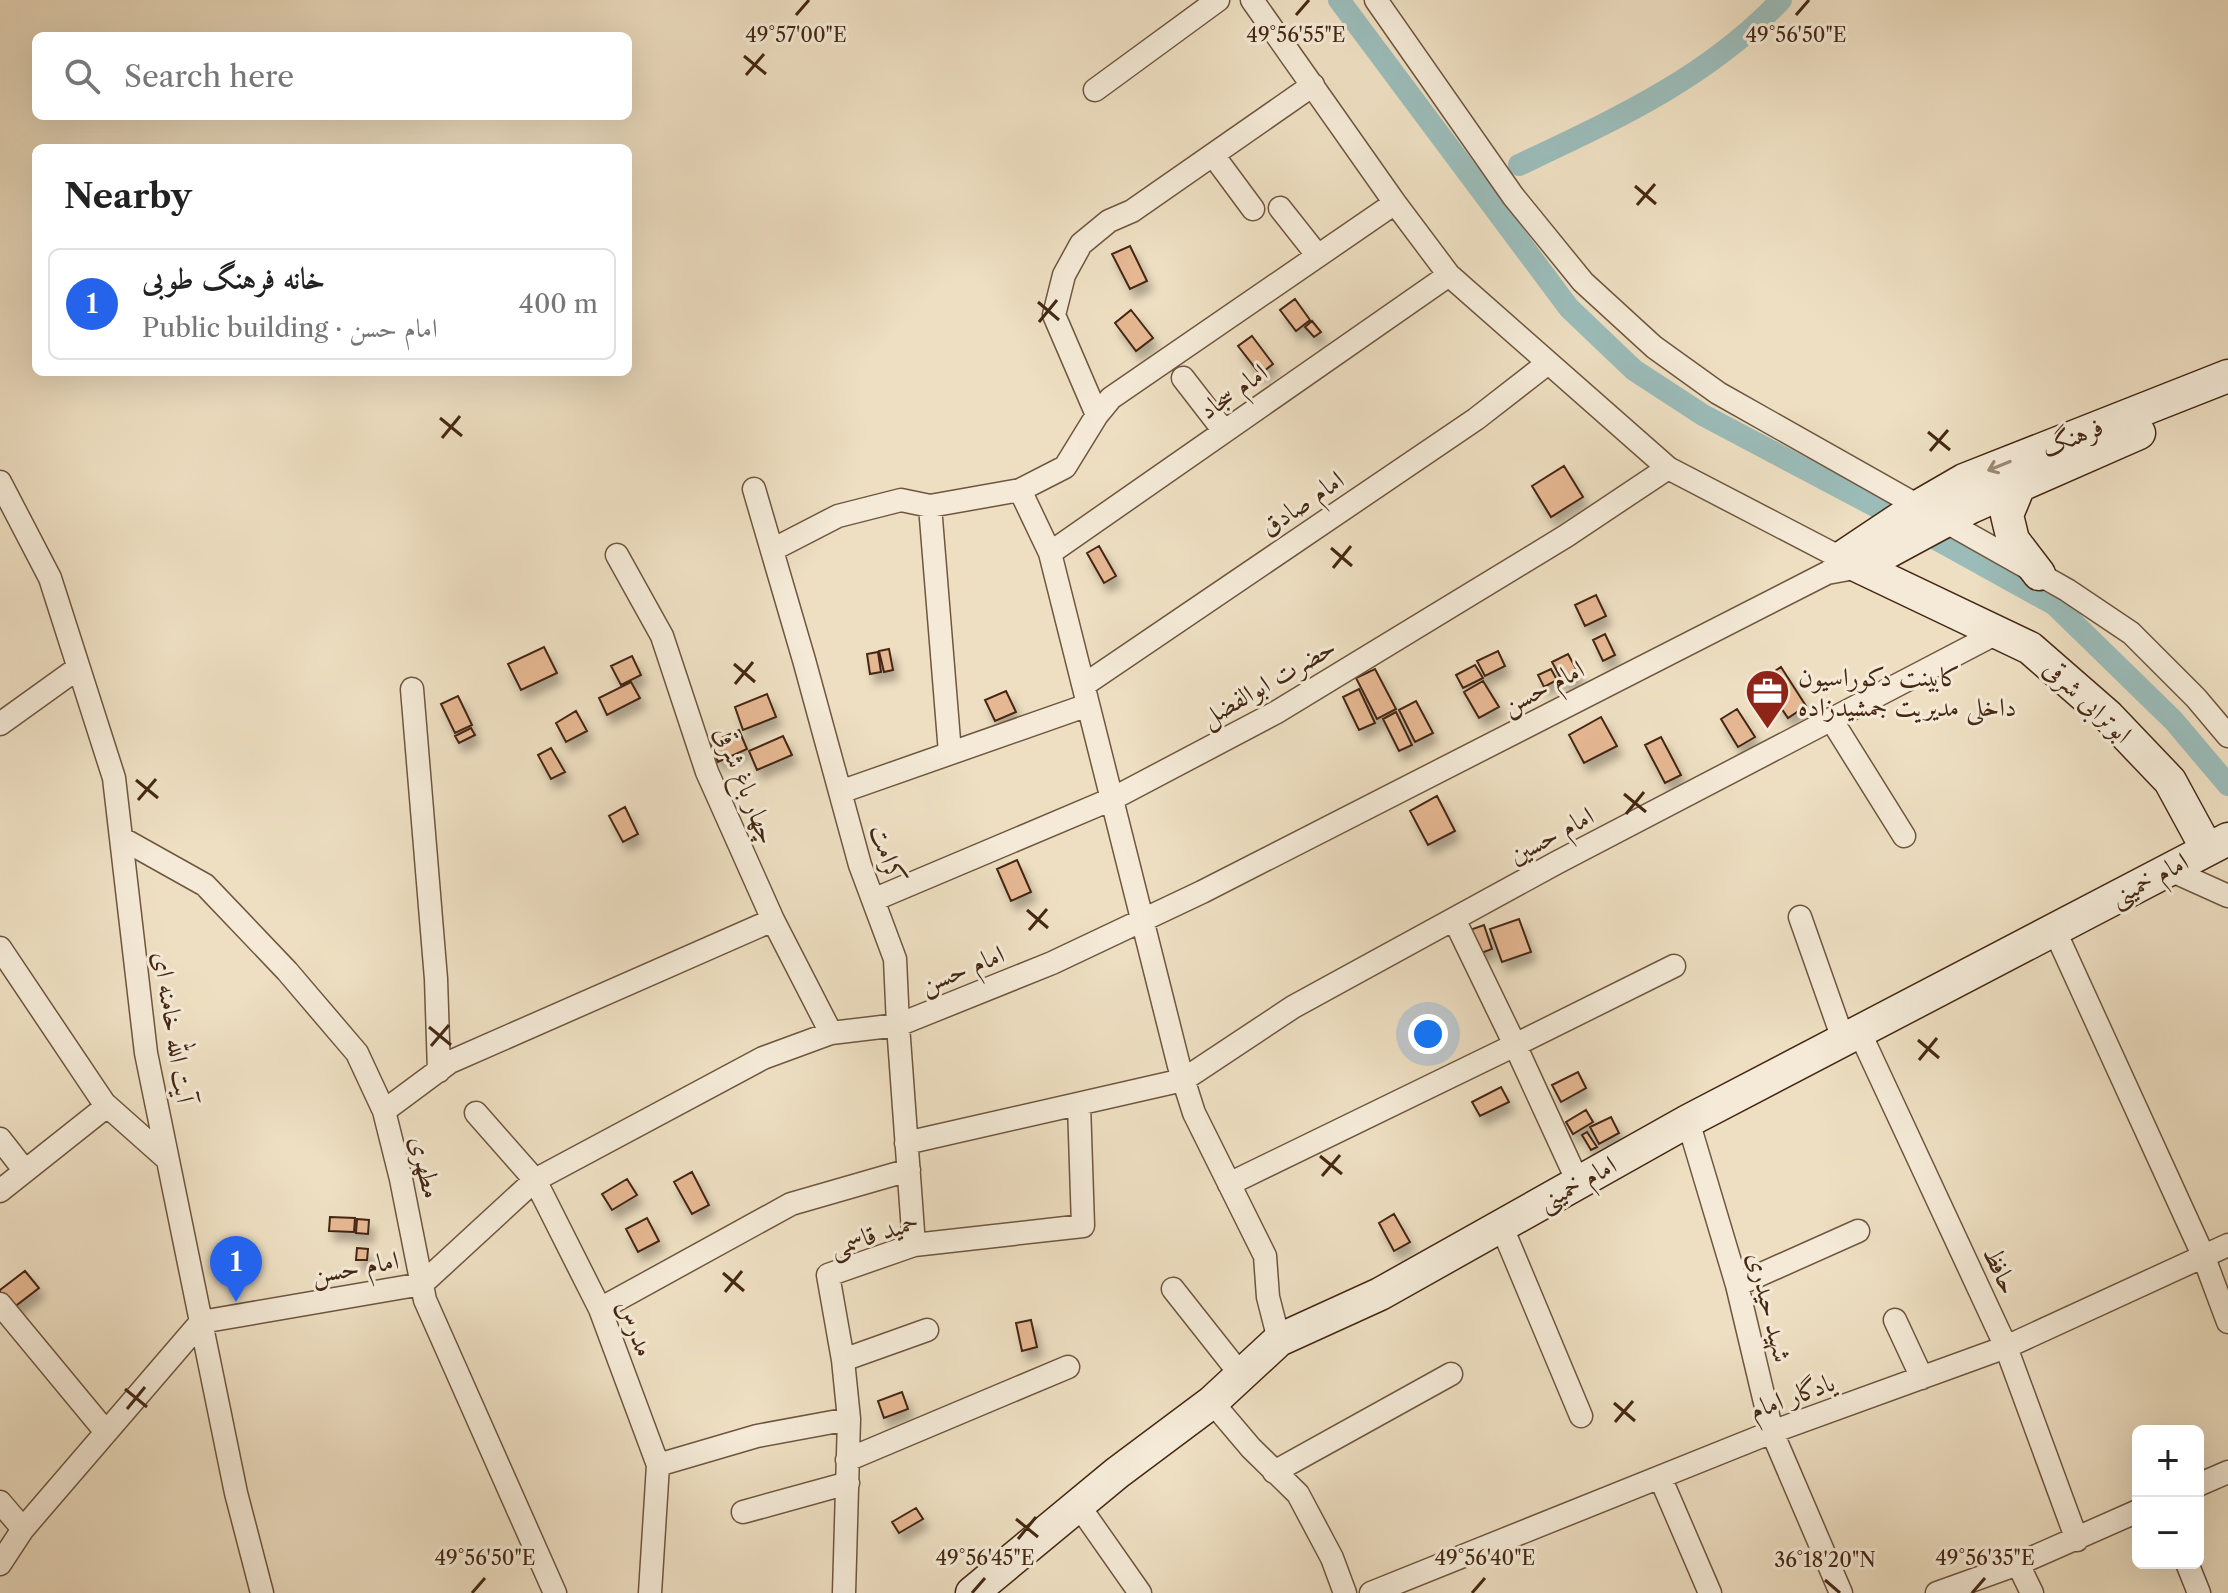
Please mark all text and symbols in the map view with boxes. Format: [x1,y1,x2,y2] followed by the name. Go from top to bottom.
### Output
[745,23,847,47] text: 49°57'00"E
[1246,23,1346,47] text: 49°56'55"E
[1745,23,1847,47] text: 49°56'50"E
[32,32,632,120] search box
[60,54,104,98] icon: search
[124,58,294,95] text: Search here
[64,175,192,217] text: Nearby
[142,260,325,297] text: خانه فرهنگ طوبی
[86,288,98,320] text: 1
[519,288,598,320] text: 400 m
[142,312,438,344] text: Public building · امام حسن
[1193,356,1277,432] street label: امام سجاد
[2036,410,2108,465] street label: فرهنگ
[1987,460,2012,474] one-way arrow
[1254,463,1354,548] street label: امام صادق
[1195,630,1342,735] street label: حضرت ابوالفضل
[2035,652,2139,752] street label: ابوترابی شرقی
[1496,653,1593,728] street label: امام حسن
[1798,661,2016,726] place label: کابینت دکوراسیون داخلی مدیریت جمشیدزاده
[1743,668,1791,731] office icon: کابینت دکوراسیون داخلی مدیریت جمشیدزاده
[702,721,784,851] street label: چهار باغ شرقی
[1503,799,1602,877] street label: امام حسین
[863,820,913,888] street label: کرامت
[2104,845,2197,919] street label: امام خمینی
[915,938,1011,1007] street label: امام حسن
[145,949,206,1107] street label: آیت الله خامنه ای
[1408,1014,1448,1054] your location
[402,1133,449,1202] street label: مطهری
[1532,1148,1625,1224] street label: امام خمینی
[826,1205,923,1265] street label: حمید قاسمی
[210,1236,262,1302] pin: 1
[1976,1241,2026,1299] street label: حافظ
[309,1244,402,1297] street label: امام حسن
[1740,1249,1799,1366] street label: شهید حیدری
[611,1295,661,1361] street label: مدرس
[1745,1365,1843,1433] street label: یادگار امام
[2132,1425,2204,1569] map controls
[2132,1425,2204,1497] button: +
[2132,1497,2204,1569] button: −
[434,1546,536,1570] text: 49°56'50"E
[935,1546,1035,1570] text: 49°56'45"E
[1435,1546,1535,1570] text: 49°56'40"E
[1935,1546,2035,1570] text: 49°56'35"E
[1774,1548,1876,1572] text: 36°18'20"N

